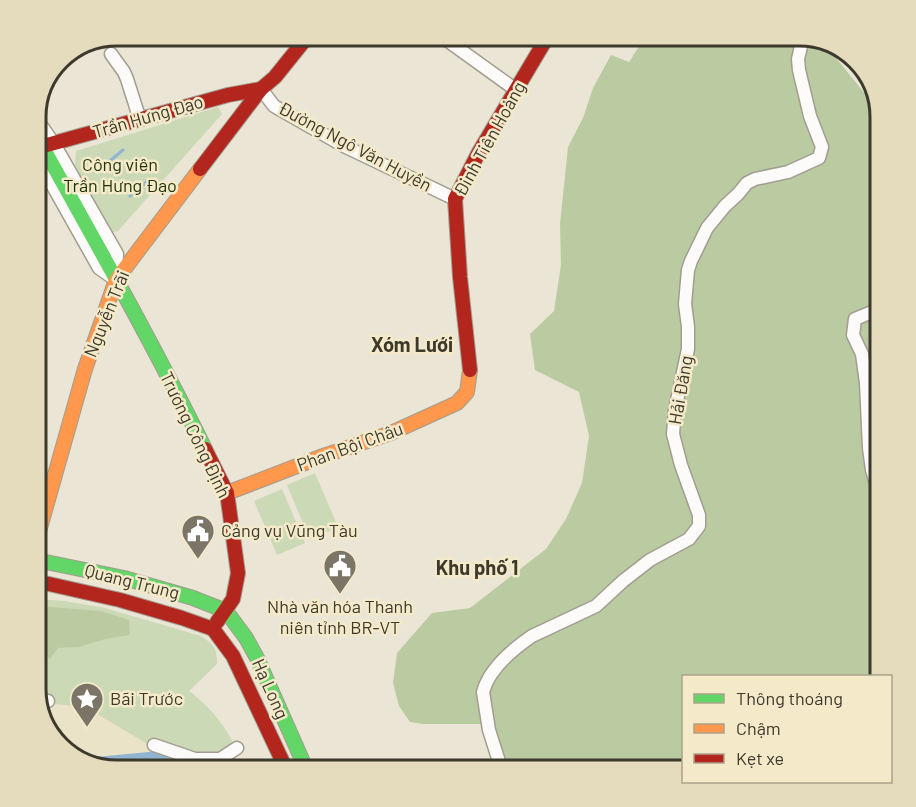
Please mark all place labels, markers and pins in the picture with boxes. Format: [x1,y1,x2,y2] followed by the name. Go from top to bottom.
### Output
[180,513,216,560] public building icon: Cảng vụ Vũng Tàu
[221,519,358,541] place label: Cảng vụ Vũng Tàu
[322,548,358,595] public building icon: Nhà văn hóa Thanh niên tỉnh BR-VT
[267,595,413,638] place label: Nhà văn hóa Thanh niên tỉnh BR-VT
[69,681,105,728] place icon: Bãi Trước
[110,687,183,709] place label: Bãi Trước

